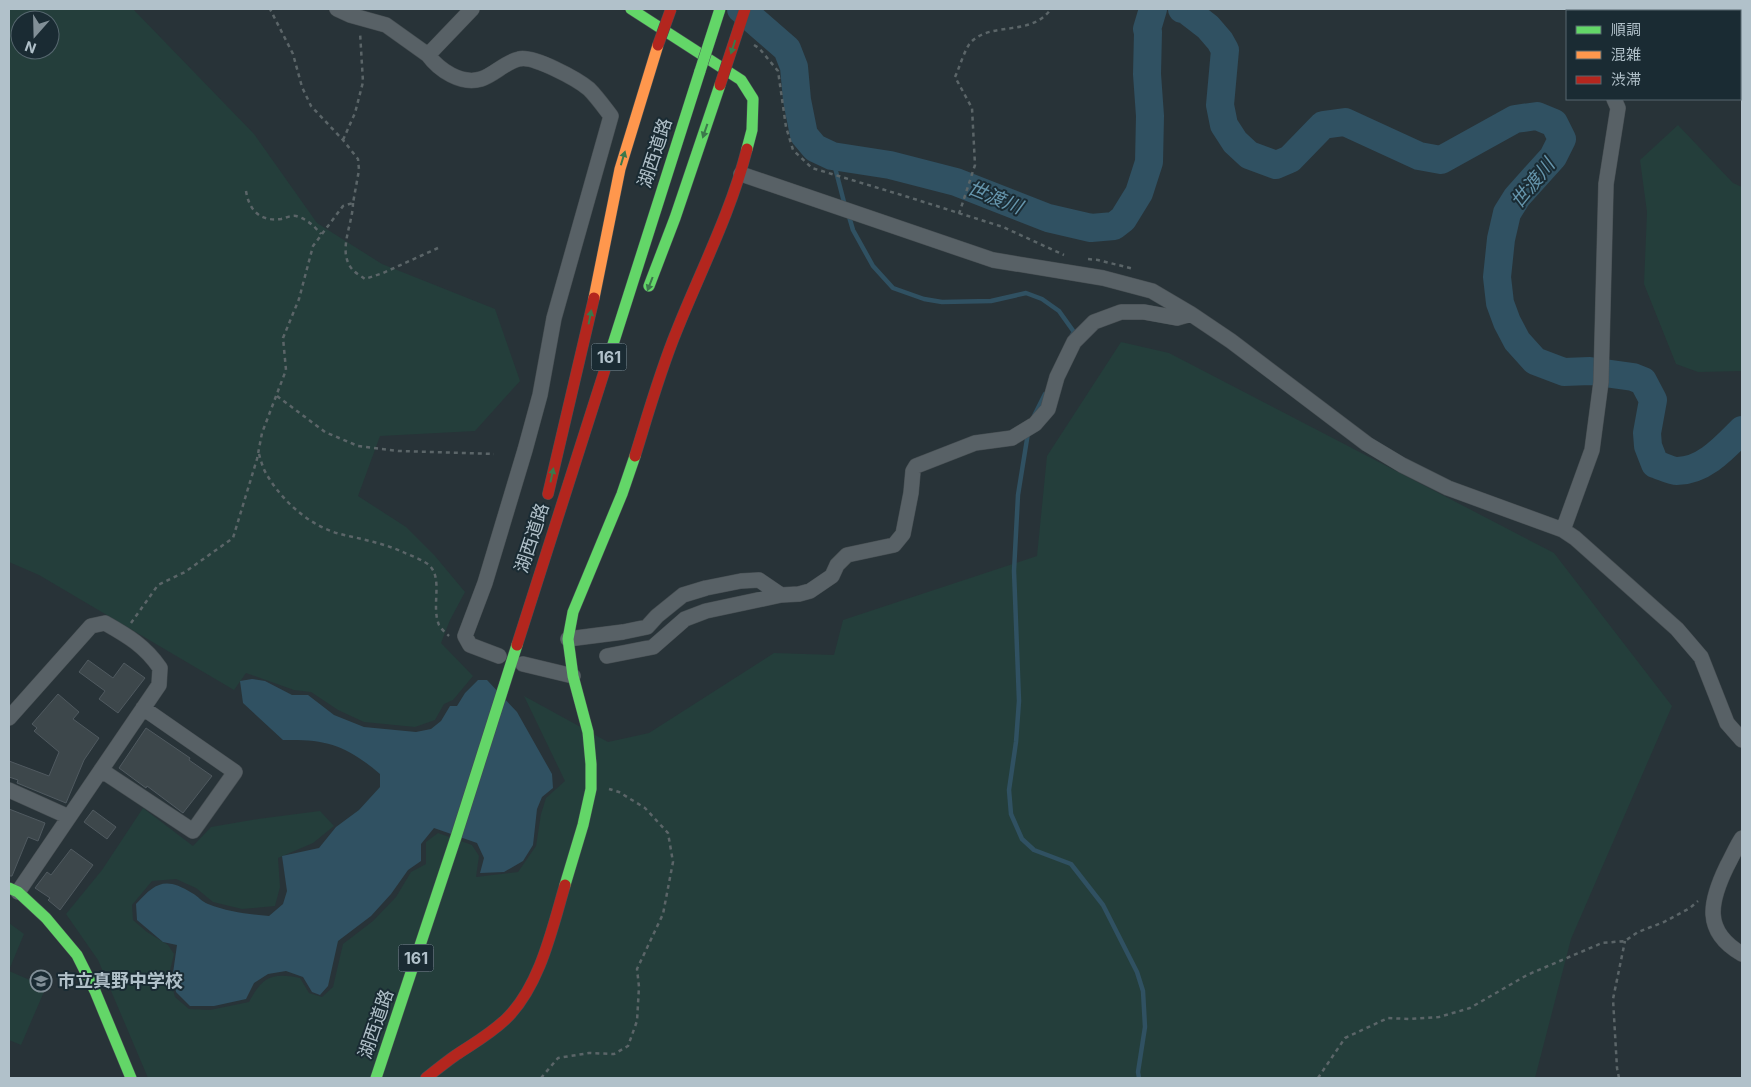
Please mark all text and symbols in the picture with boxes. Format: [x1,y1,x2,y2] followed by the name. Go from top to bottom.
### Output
[10,10,60,60] north arrow
[1566,10,1741,100] legend
[1611,20,1641,39] text: 順調
[22,38,38,57] text: N
[728,39,736,54] one-way arrow
[1611,45,1641,64] text: 混雑
[1611,70,1641,89] text: 渋滞
[633,115,676,190] street label: 湖西道路
[701,124,709,139] one-way arrow
[620,150,628,165] one-way arrow
[1506,152,1561,213] water label: 世渡川
[964,176,1027,220] water label: 世渡川
[646,277,654,292] one-way arrow
[586,309,594,324] one-way arrow
[592,344,626,371] road number: 161
[548,467,556,482] one-way arrow
[510,500,553,575] street label: 湖西道路
[398,944,434,971] road number: 161
[29,969,53,993] school or university icon: 市立真野中学校
[57,970,183,991] place label: 市立真野中学校
[354,986,397,1061] street label: 湖西道路

